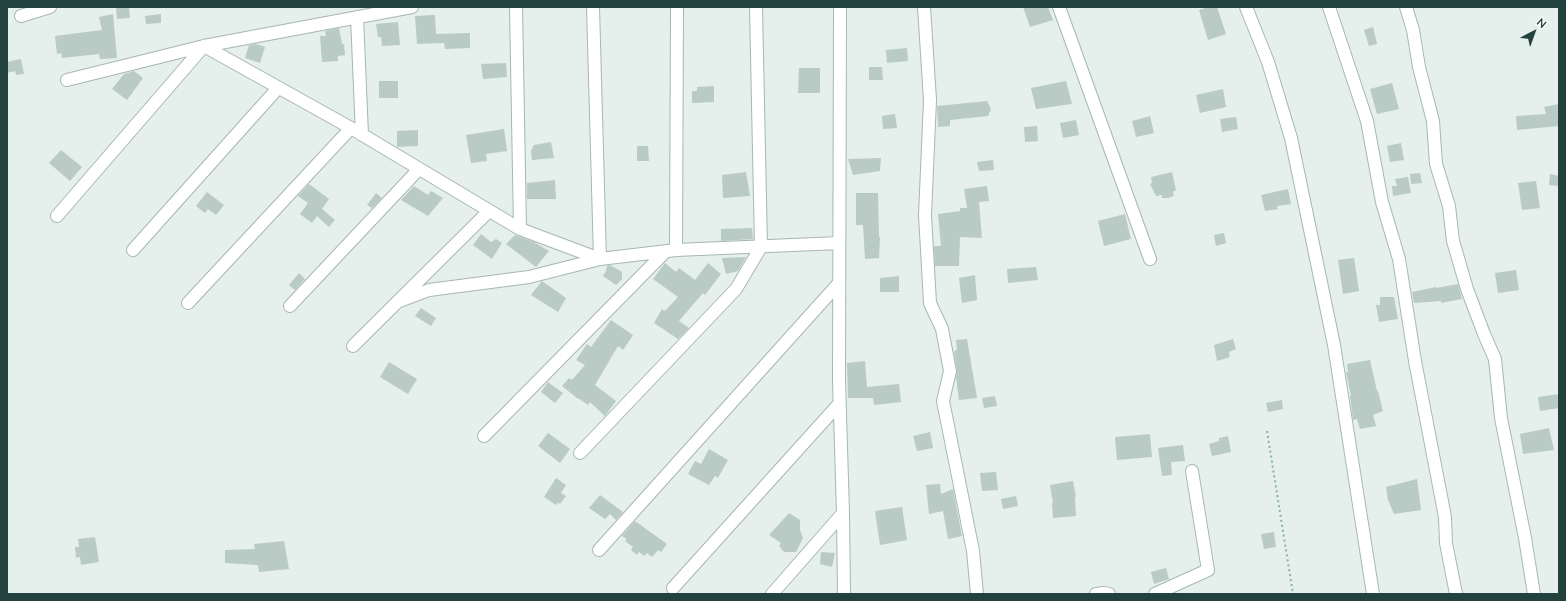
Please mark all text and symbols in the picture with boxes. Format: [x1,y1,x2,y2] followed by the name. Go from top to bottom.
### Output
[1514,12,1554,52] north arrow
[1534,15,1550,31] text: N

